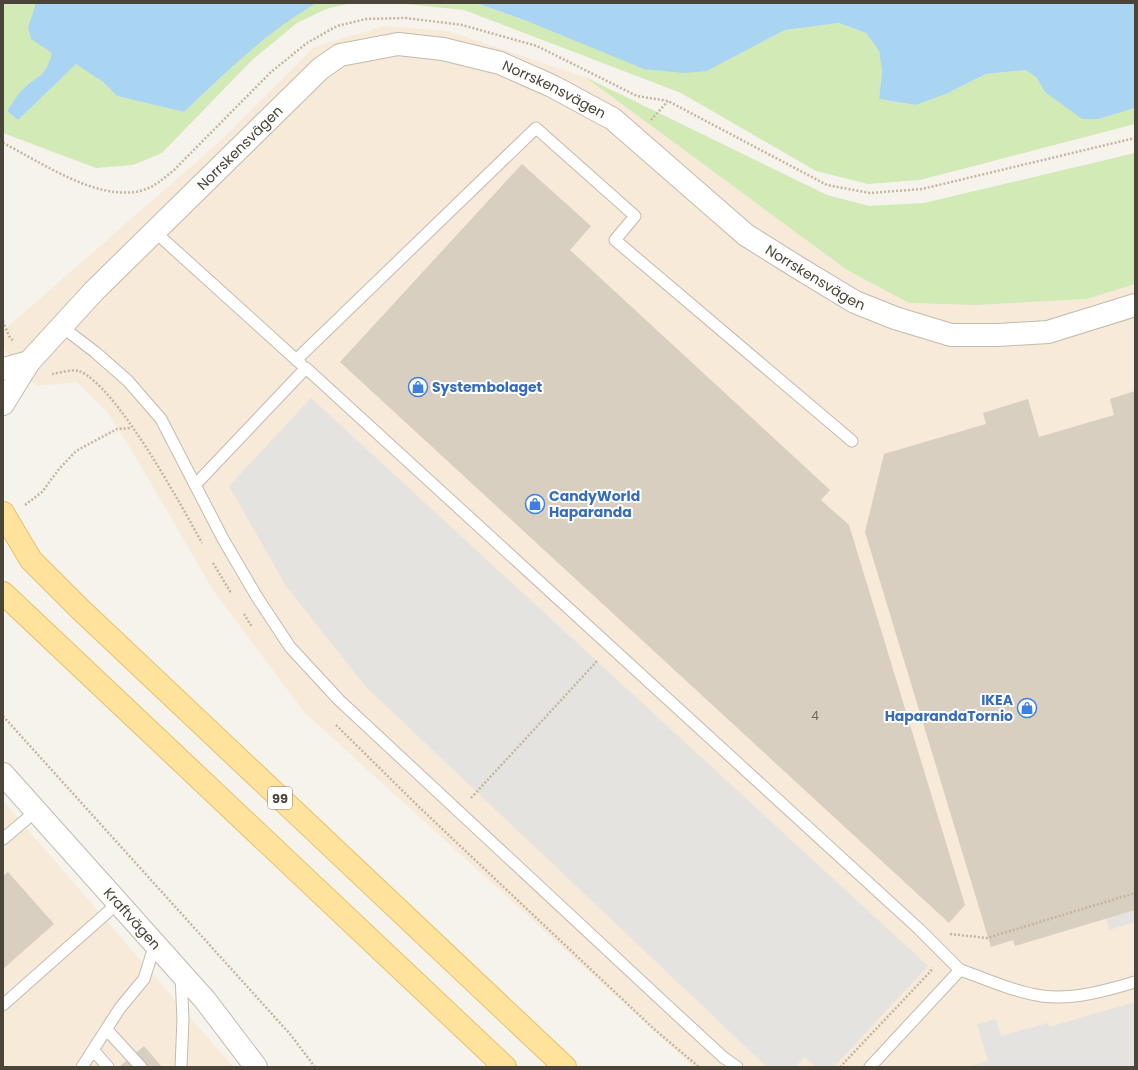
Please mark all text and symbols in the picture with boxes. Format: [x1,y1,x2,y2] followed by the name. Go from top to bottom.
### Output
[499,55,609,123] street label: Norrskensvägen
[192,101,287,195] street label: Norrskensvägen
[762,240,868,315] street label: Norrskensvägen
[407,376,429,398] shop icon: Systembolaget
[432,377,543,397] place label: Systembolaget
[549,486,640,522] place label: CandyWorld Haparanda
[524,493,546,515] shop icon: CandyWorld Haparanda
[885,690,1014,726] place label: IKEA HaparandaTornio
[1016,697,1038,719] shop icon: IKEA HaparandaTornio
[811,707,819,724] house number: 4
[268,787,292,809] road number: 99
[99,883,165,954] street label: Kraftvägen

